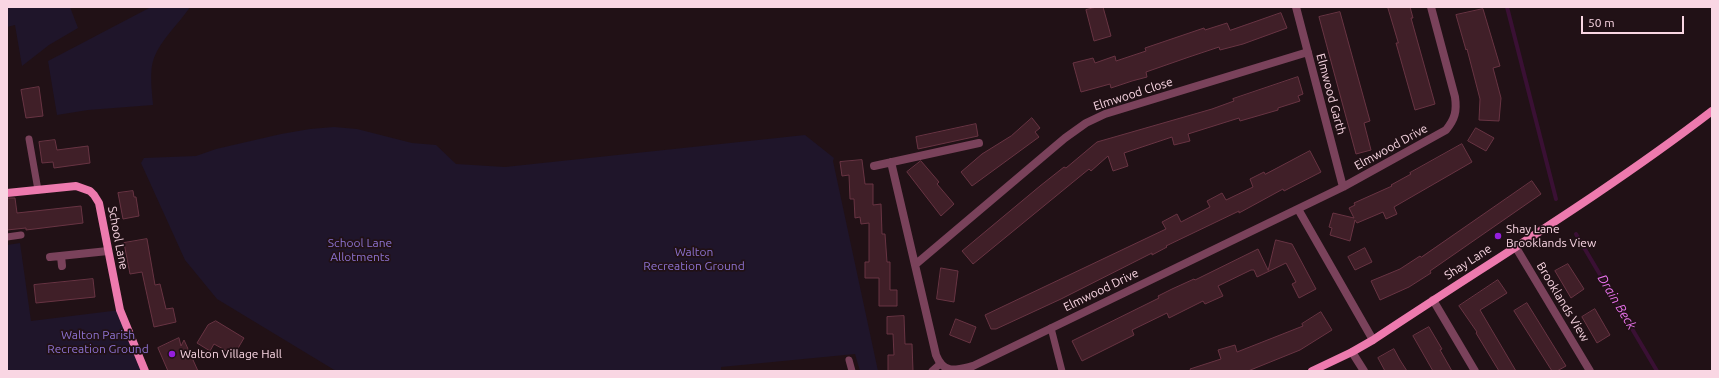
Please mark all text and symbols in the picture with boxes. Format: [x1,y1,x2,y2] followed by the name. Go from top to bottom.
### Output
[1583,8,1686,34] scale bar
[1588,16,1615,29] text: 50 m
[1313,52,1349,136] street label: Elmwood Garth
[1091,74,1175,114] street label: Elmwood Close
[1352,121,1430,173] street label: Elmwood Drive
[105,205,131,271] street label: School Lane
[1506,222,1596,250] place label: Shay Lane Brooklands View
[1493,231,1503,241] marker: Shay Lane Brooklands View
[328,236,392,264] park label: School Lane Allotments
[1442,241,1494,283] street label: Shay Lane
[643,245,745,273] park label: Walton Recreation Ground
[1534,260,1592,344] street label: Brooklands View
[1061,266,1141,314] street label: Elmwood Drive
[1594,271,1640,333] water label: Drain Beck
[47,328,149,356] park label: Walton Parish Recreation Ground
[180,347,282,361] place label: Walton Village Hall
[167,349,177,359] marker: Walton Village Hall

